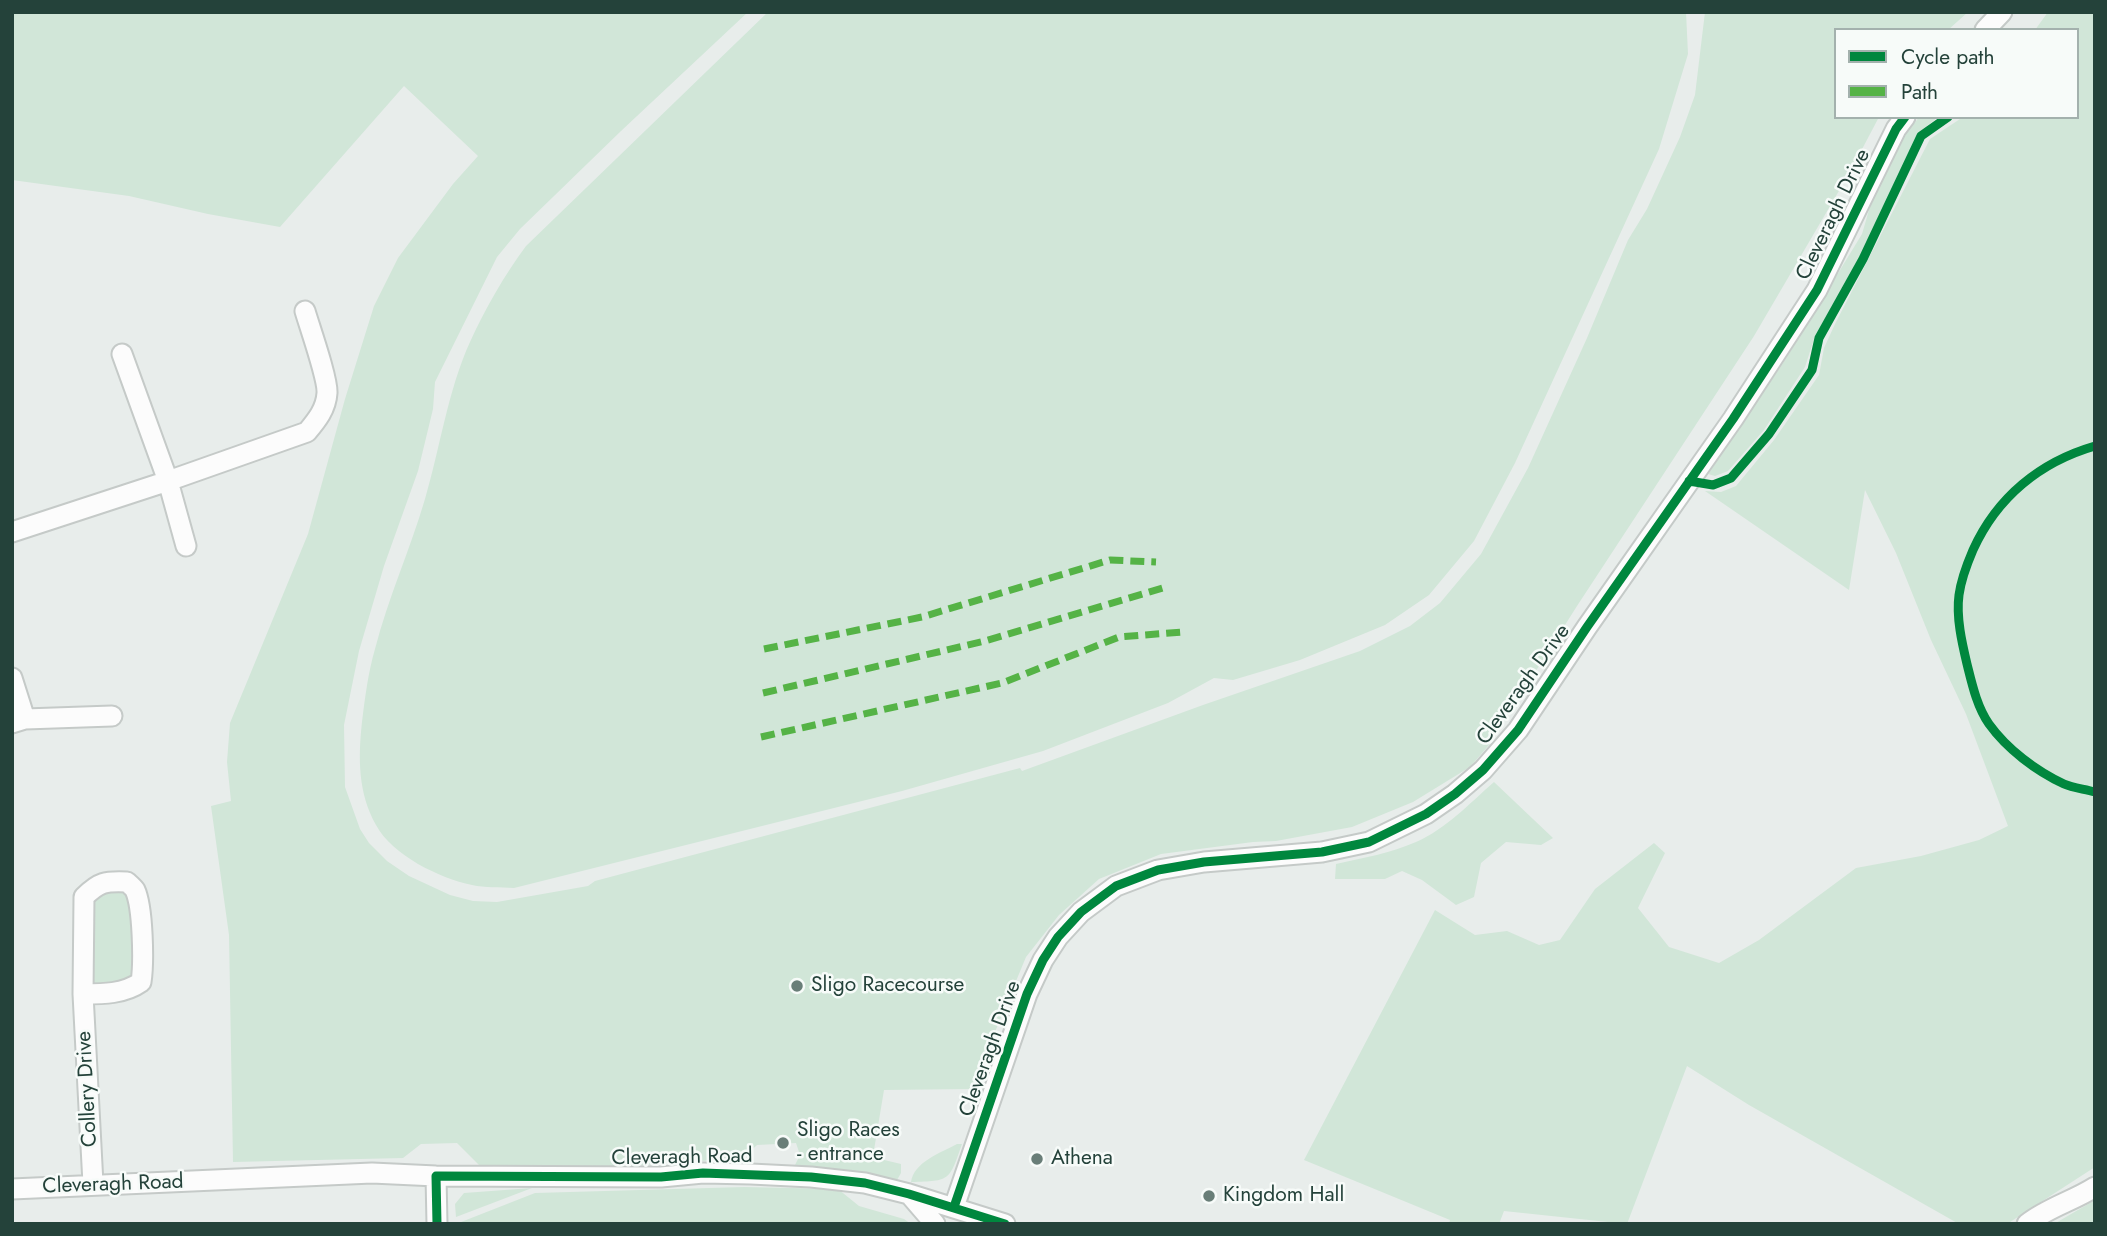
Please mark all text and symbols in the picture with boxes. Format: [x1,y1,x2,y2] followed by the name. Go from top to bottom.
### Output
[1834,28,2079,119] legend
[1901,42,1994,72] text: Cycle path
[1901,77,1938,107] text: Path
[1791,145,1877,285] street label: Cleveragh Drive
[1472,620,1576,750] street label: Cleveragh Drive
[811,973,964,999] place label: Sligo Racecourse
[789,978,805,994] marker: Sligo Racecourse
[955,978,1027,1120] street label: Cleveragh Drive
[72,1030,104,1148] street label: Collery Drive
[797,1118,900,1168] place label: Sligo Races - entrance
[775,1135,791,1151] marker: Sligo Races - entrance
[611,1144,753,1172] street label: Cleveragh Road
[1051,1146,1113,1172] place label: Athena
[1029,1151,1045,1167] marker: Athena
[42,1170,184,1200] street label: Cleveragh Road
[1223,1183,1344,1209] place label: Kingdom Hall
[1201,1188,1217,1204] marker: Kingdom Hall

